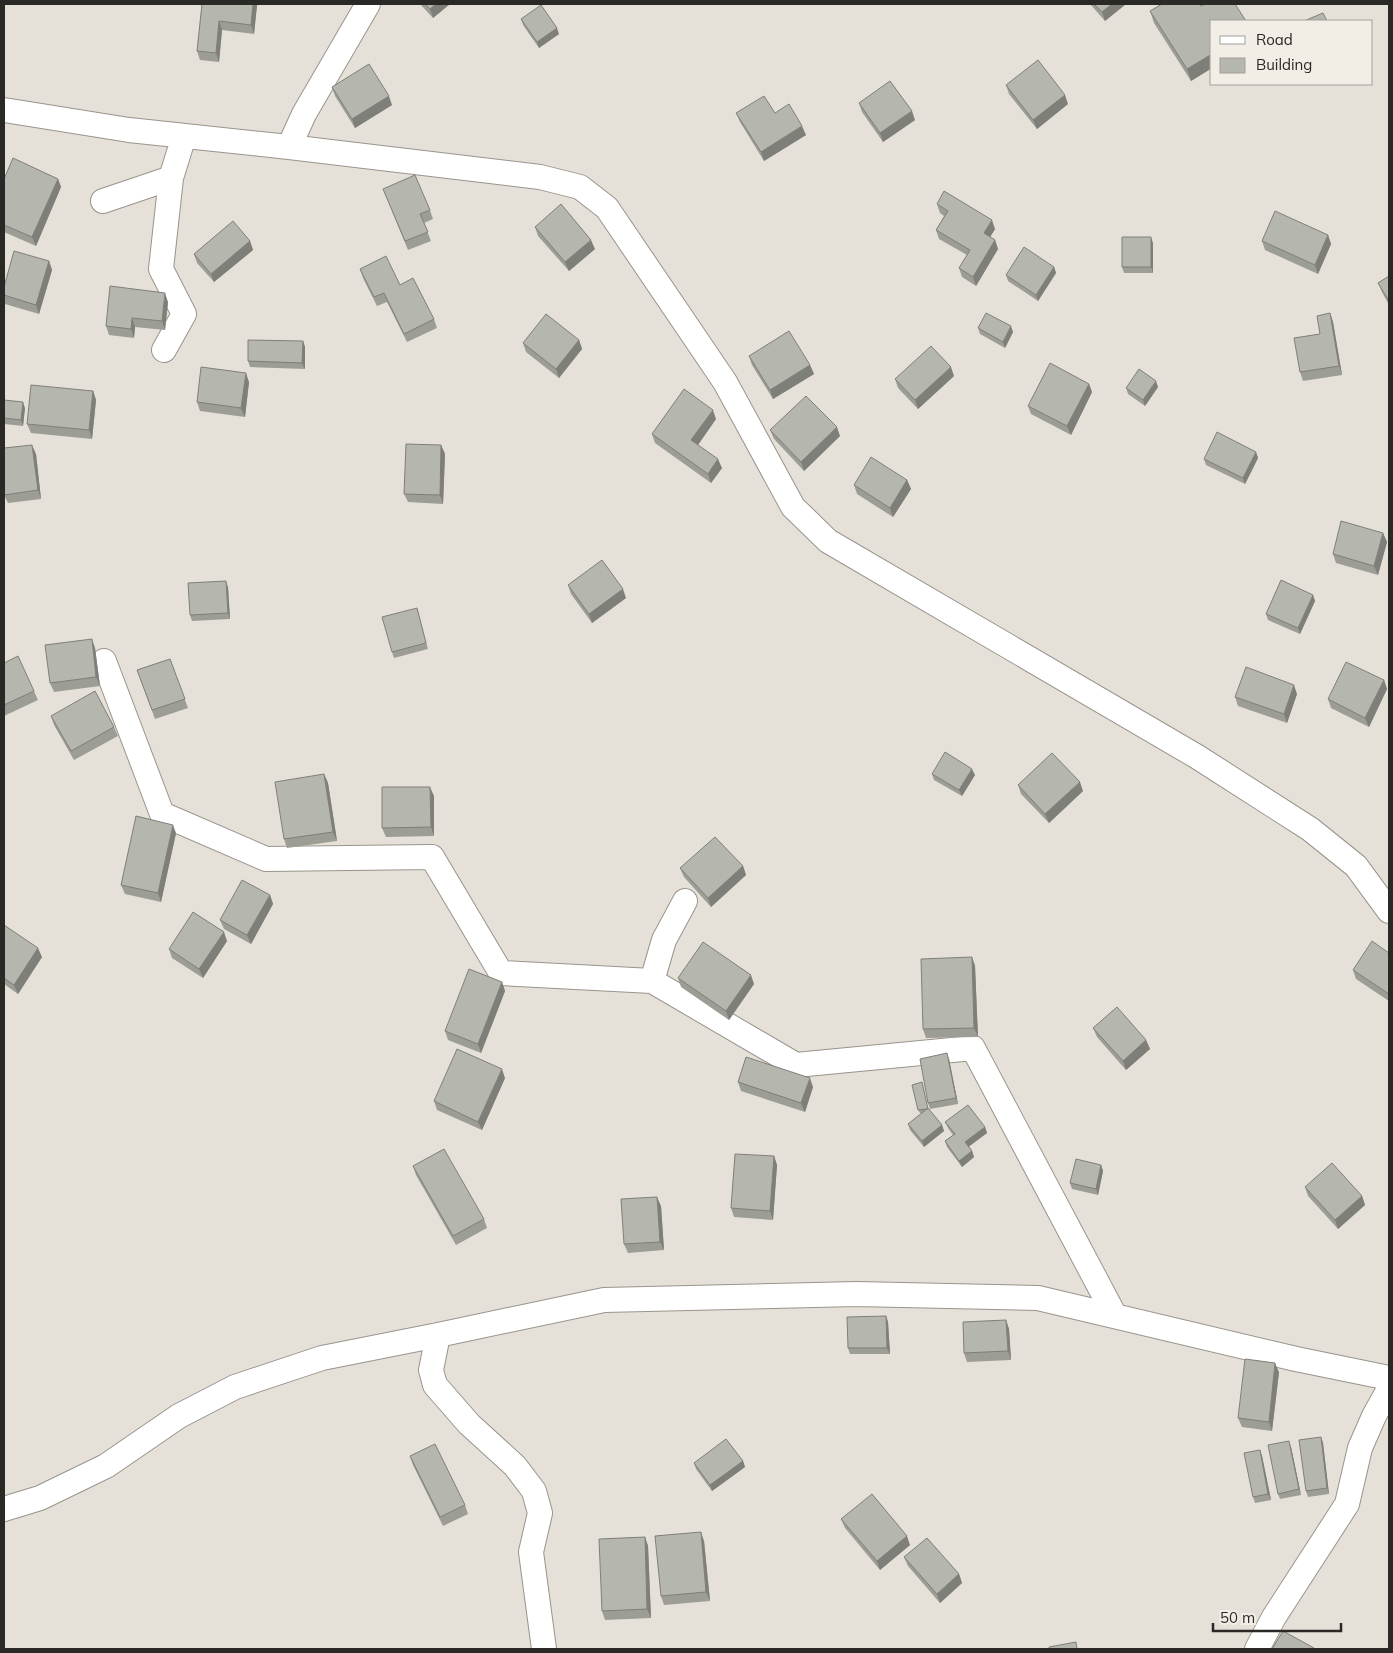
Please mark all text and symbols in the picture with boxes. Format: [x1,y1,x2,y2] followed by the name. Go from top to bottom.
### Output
[1210,20,1373,85] legend
[1256,30,1293,49] text: Road
[1256,55,1312,74] text: Building
[1213,1600,1340,1632] scale bar
[1220,1608,1255,1627] text: 50 m

